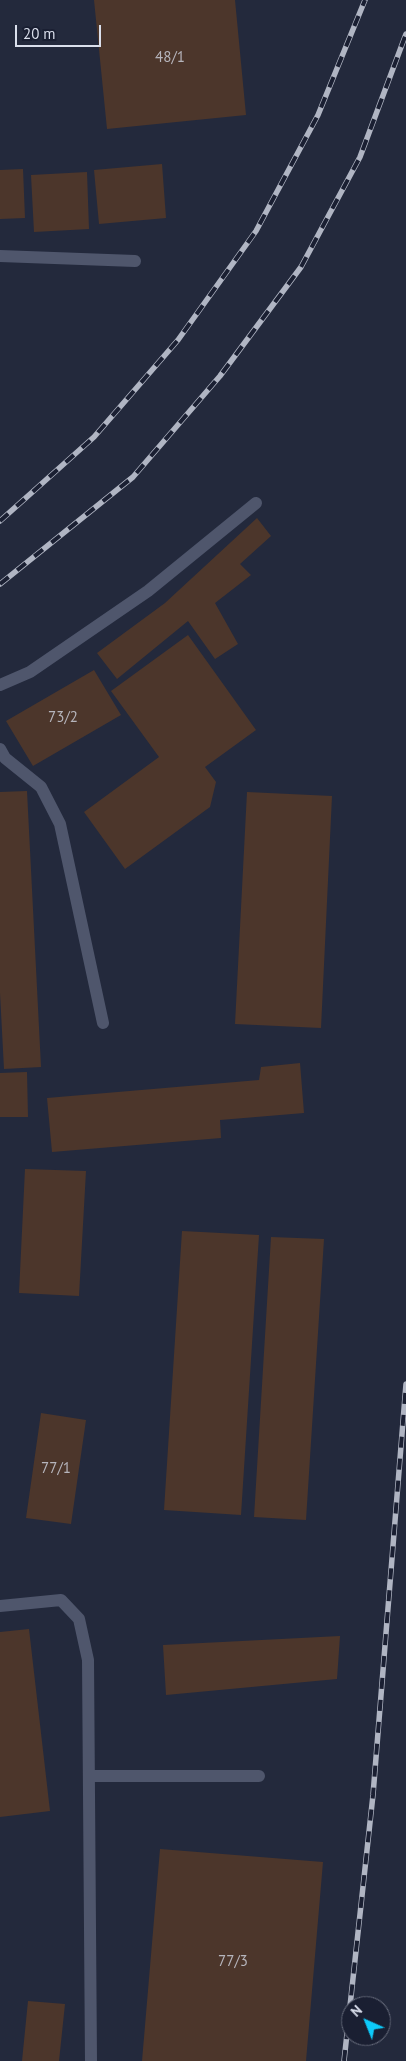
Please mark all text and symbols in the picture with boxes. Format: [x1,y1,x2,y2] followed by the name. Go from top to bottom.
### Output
[18,15,104,47] scale bar
[23,24,56,43] text: 20 m
[155,49,185,67] house number: 48/1
[48,709,78,727] house number: 73/2
[41,1460,71,1478] house number: 77/1
[218,1953,248,1971] house number: 77/3
[341,1996,391,2046] north arrow
[347,2001,366,2021] text: N

